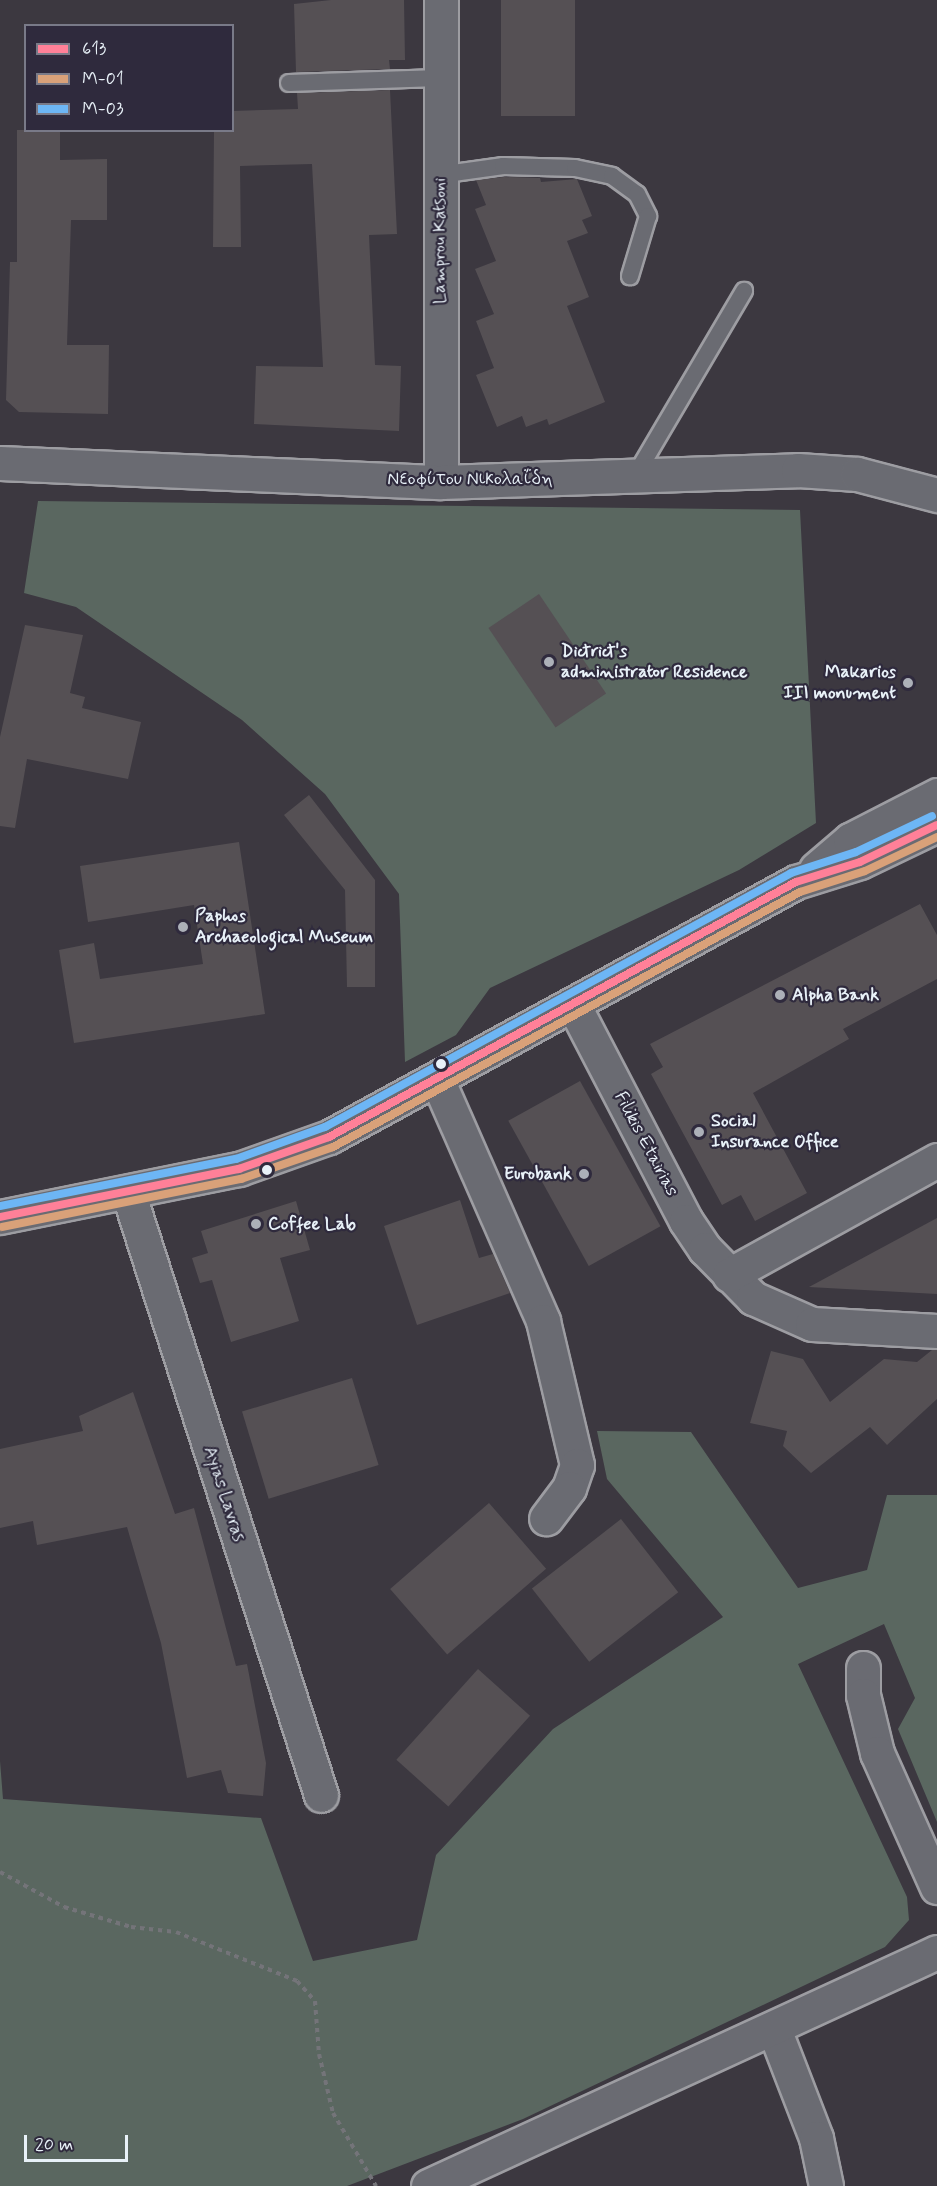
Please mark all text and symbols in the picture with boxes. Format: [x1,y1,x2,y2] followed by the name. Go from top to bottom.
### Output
[24,24,234,132] legend
[82,37,106,61] text: 613
[82,67,124,91] text: M-01
[82,97,124,121] text: M-03
[429,177,451,305] street label: Lamprou Katsoni
[387,468,553,490] street label: Νεοφύτου Νικολαΐδη
[561,641,749,684] place label: Dictrict's administrator Residence
[542,655,556,669] marker: Dictrict's administrator Residence
[783,662,896,704] place label: Makarios III monument
[901,676,915,690] marker: Makarios III monument
[195,906,378,948] place label: Paphos Archaeological Museum
[176,920,190,934] marker: Paphos Archaeological Museum
[792,984,878,1006] place label: Alpha Bank
[773,988,787,1002] marker: Alpha Bank
[435,1058,447,1070] unlabelled marker
[610,1090,682,1198] street label: Filikis Etairias
[711,1111,839,1154] place label: Social Insurance Office
[692,1125,706,1139] marker: Social Insurance Office
[504,1163,572,1185] place label: Eurobank
[261,1164,273,1176] unlabelled marker
[577,1167,591,1181] marker: Eurobank
[268,1213,356,1235] place label: Coffee Lab
[249,1217,263,1231] marker: Coffee Lab
[198,1442,250,1546] street label: Ayias Lavras
[27,2123,130,2161] scale bar
[35,2133,73,2157] text: 20 m

